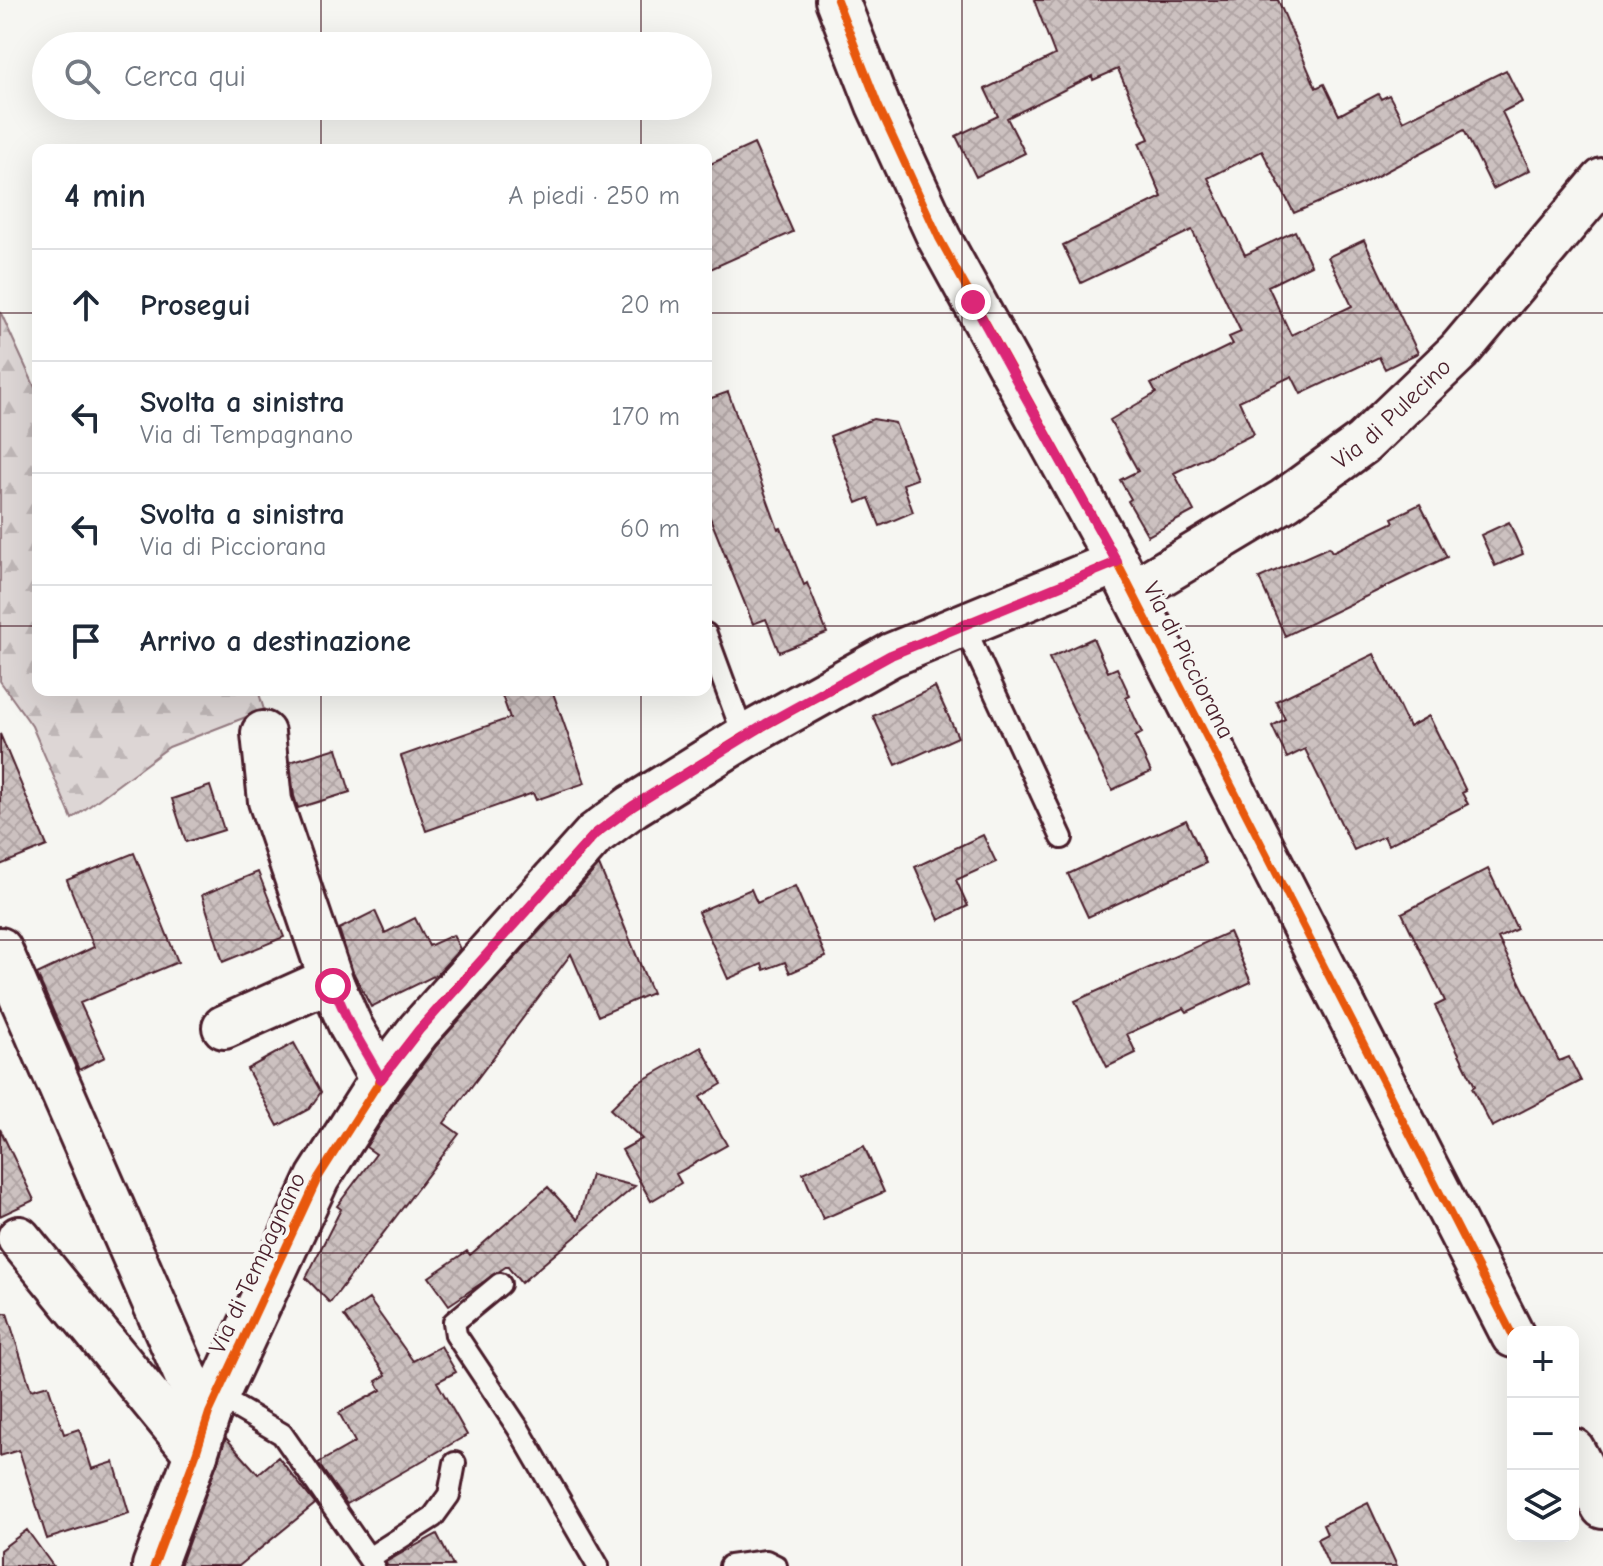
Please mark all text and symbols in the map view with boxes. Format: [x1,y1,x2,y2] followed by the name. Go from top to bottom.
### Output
[32,32,712,120] search box
[60,54,104,98] icon: search
[124,59,246,94] text: Cerca qui
[64,176,146,216] text: 4 min
[508,181,680,211] text: A piedi · 250 m
[64,283,108,327] icon: ahead
[955,284,991,320] route end
[140,288,251,323] text: Prosegui
[620,290,680,320] text: 20 m
[1327,352,1457,475] street label: Via di Pulecino
[140,385,345,420] text: Svolta a sinistra
[64,395,108,439] icon: left
[611,402,680,432] text: 170 m
[140,420,353,450] text: Via di Tempagnano
[140,497,345,532] text: Svolta a sinistra
[64,507,108,551] icon: left
[620,514,680,544] text: 60 m
[140,532,327,562] text: Via di Picciorana
[1137,577,1241,743] street label: Via di Picciorana
[64,619,108,663] icon: arrive
[140,624,411,659] text: Arrivo a destinazione
[315,968,351,1004] route start
[203,1168,311,1358] street label: Via di Tempagnano
[1507,1326,1579,1542] map controls
[1507,1326,1579,1398] button: +
[1507,1398,1579,1470] button: −
[1507,1470,1579,1542] button: layers

